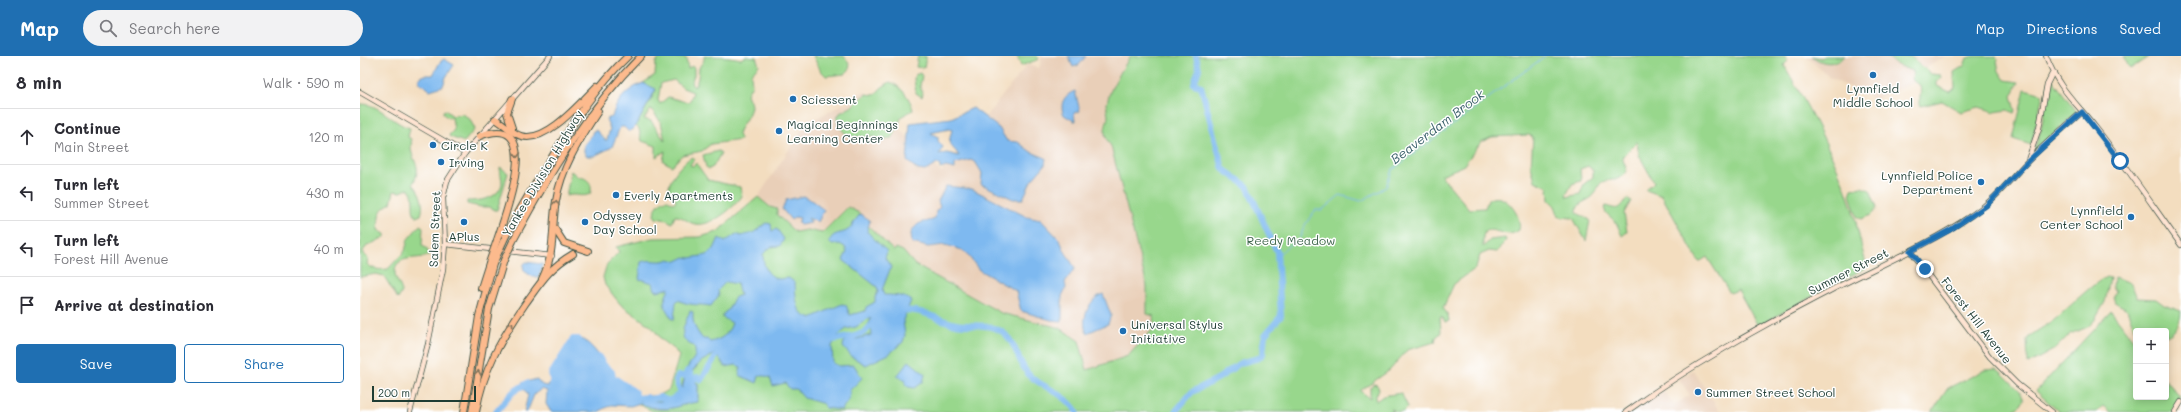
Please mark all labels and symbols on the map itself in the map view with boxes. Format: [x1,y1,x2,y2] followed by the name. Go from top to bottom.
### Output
[1868,70,1878,80] marker: Lynnfield Middle School
[1833,80,1913,110] place label: Lynnfield Middle School
[1387,84,1488,167] water label: Beaverdam Brook
[801,91,857,107] place label: Sciessent
[788,94,798,104] marker: Sciessent
[498,107,586,239] street label: Yankee Division Highway
[787,116,898,146] place label: Magical Beginnings Learning Center
[774,126,784,136] marker: Magical Beginnings Learning Center
[441,137,489,153] place label: Circle K
[428,140,438,150] marker: Circle K
[513,152,521,158] one-way arrow
[2111,152,2129,170] route start
[449,154,484,170] place label: Irving
[436,157,446,167] marker: Irving
[1881,167,1973,197] place label: Lynnfield Police Department
[1976,177,1986,187] marker: Lynnfield Police Department
[624,187,733,203] place label: Everly Apartments
[611,190,621,200] marker: Everly Apartments
[425,191,443,267] street label: Salem Street
[551,200,559,206] one-way arrow
[2040,202,2123,232] place label: Lynnfield Center School
[593,207,657,237] place label: Odyssey Day School
[2126,212,2136,222] marker: Lynnfield Center School
[459,217,469,227] marker: APlus
[580,217,590,227] marker: Odyssey Day School
[448,228,480,244] place label: APlus
[1247,232,1335,248] park label: Reedy Meadow
[1805,244,1891,298] street label: Summer Street
[1916,260,1934,278] route end
[1938,273,2016,367] street label: Forest Hill Avenue
[1131,316,1223,346] place label: Universal Stylus Initiative
[506,322,513,329] one-way arrow
[1118,326,1128,336] marker: Universal Stylus Initiative
[473,370,481,376] one-way arrow
[372,384,476,403] scale bar
[1706,384,1836,400] place label: Summer Street School
[1693,387,1703,397] marker: Summer Street School

